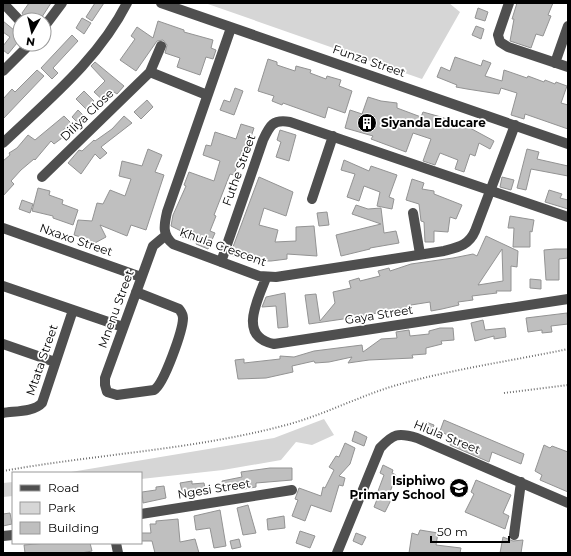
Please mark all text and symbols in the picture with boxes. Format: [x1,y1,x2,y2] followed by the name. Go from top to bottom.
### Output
[12,12,52,52] north arrow
[25,34,36,49] text: N
[331,41,408,80] street label: Funza Street
[57,85,116,144] street label: Diliya Close
[356,112,378,134] building icon: Siyanda Educare
[381,115,486,130] place label: Siyanda Educare
[219,132,258,208] street label: Futhe Street
[38,220,115,259] street label: Nxaxo Street
[178,224,269,269] street label: Khula Crescent
[94,267,137,350] street label: Mnenu Street
[344,302,414,327] street label: Gaya Street
[22,322,61,397] street label: Mtata Street
[412,416,483,457] street label: Hlula Street
[12,472,142,544] legend
[349,473,445,502] place label: Isiphiwo Primary School
[176,475,252,502] street label: Ngesi Street
[448,477,470,499] school or university icon: Isiphiwo Primary School
[48,480,79,495] text: Road
[48,500,76,515] text: Park
[431,518,509,544] scale bar
[48,520,99,535] text: Building
[437,524,468,539] text: 50 m

